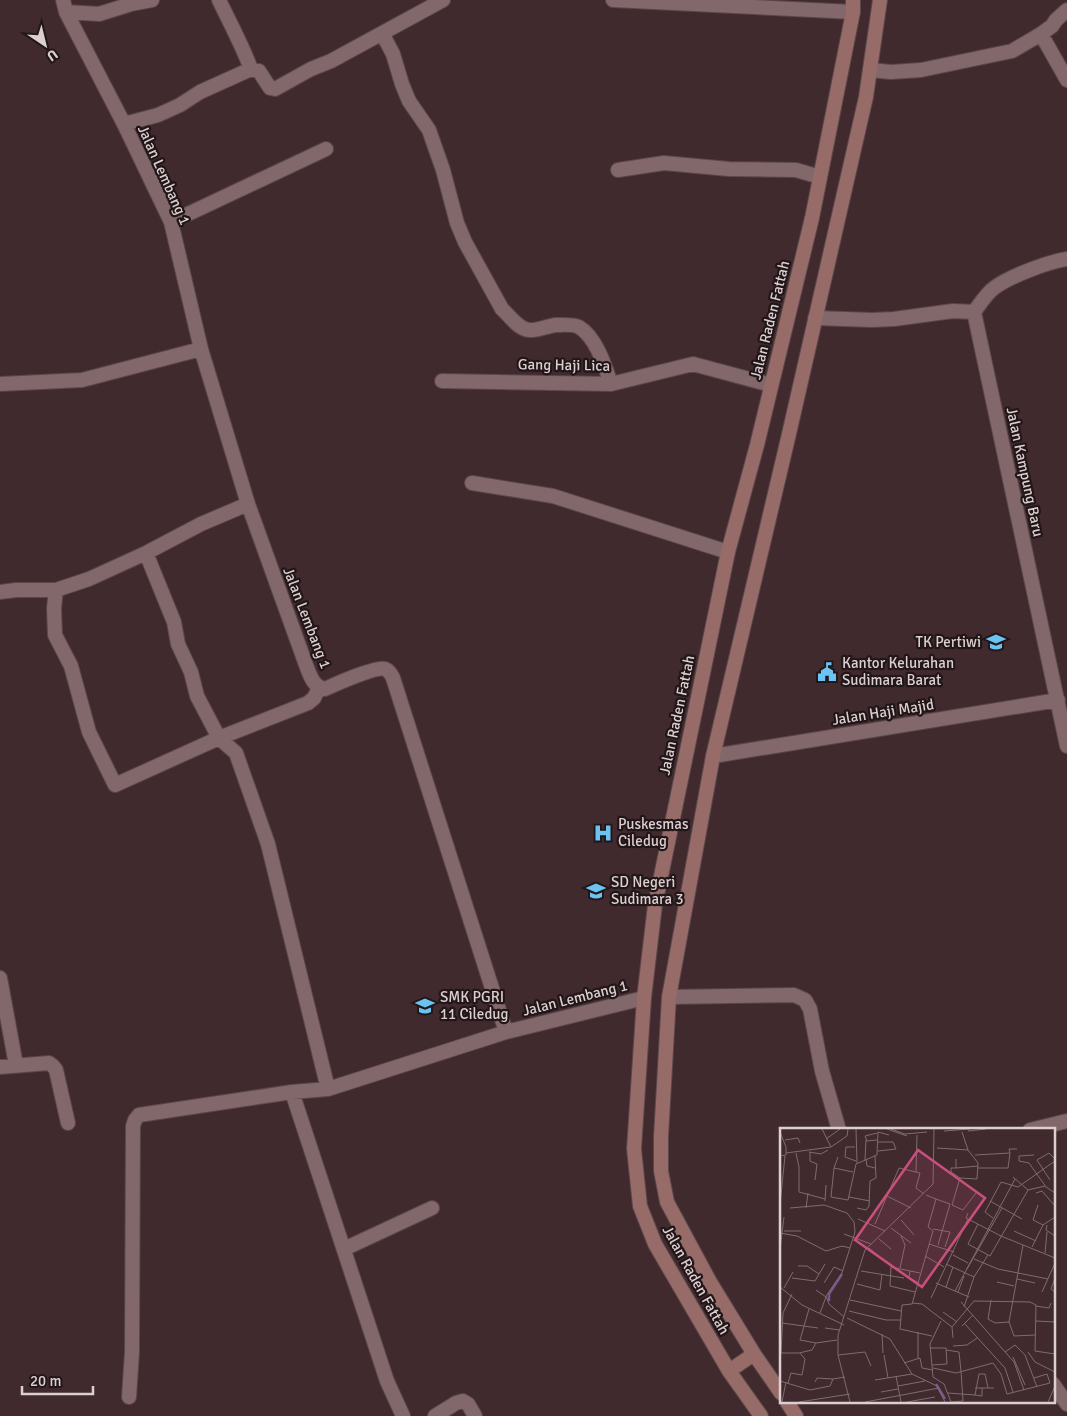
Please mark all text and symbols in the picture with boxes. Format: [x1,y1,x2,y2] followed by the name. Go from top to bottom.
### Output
[20,20,70,70] north arrow
[43,46,61,65] text: U
[134,122,194,228] street label: Jalan Lembang 1
[747,259,793,381] street label: Jalan Raden Fattah
[518,355,610,375] street label: Gang Haji Lica
[1002,406,1048,538] street label: Jalan Kampung Baru
[279,565,335,671] street label: Jalan Lembang 1
[985,631,1007,653] school or university icon: TK Pertiwi
[916,633,981,651] place label: TK Pertiwi
[656,654,698,776] street label: Jalan Raden Fattah
[842,654,954,689] place label: Kantor Kelurahan Sudimara Barat
[816,661,838,683] public building icon: Kantor Kelurahan Sudimara Barat
[831,695,935,729] street label: Jalan Haji Majid
[618,815,689,850] place label: Puskesmas Ciledug
[592,822,614,844] hospital icon: Puskesmas Ciledug
[611,873,683,908] place label: SD Negeri Sudimara 3
[585,880,607,902] school or university icon: SD Negeri Sudimara 3
[521,976,629,1020] street label: Jalan Lembang 1
[440,988,509,1023] place label: SMK PGRI 11 Ciledug
[414,995,436,1017] school or university icon: SMK PGRI 11 Ciledug
[780,1128,1054,1404] inset map
[659,1222,733,1338] street label: Jalan Raden Fattah
[22,1364,94,1396] scale bar
[30,1372,61,1390] text: 20 m

